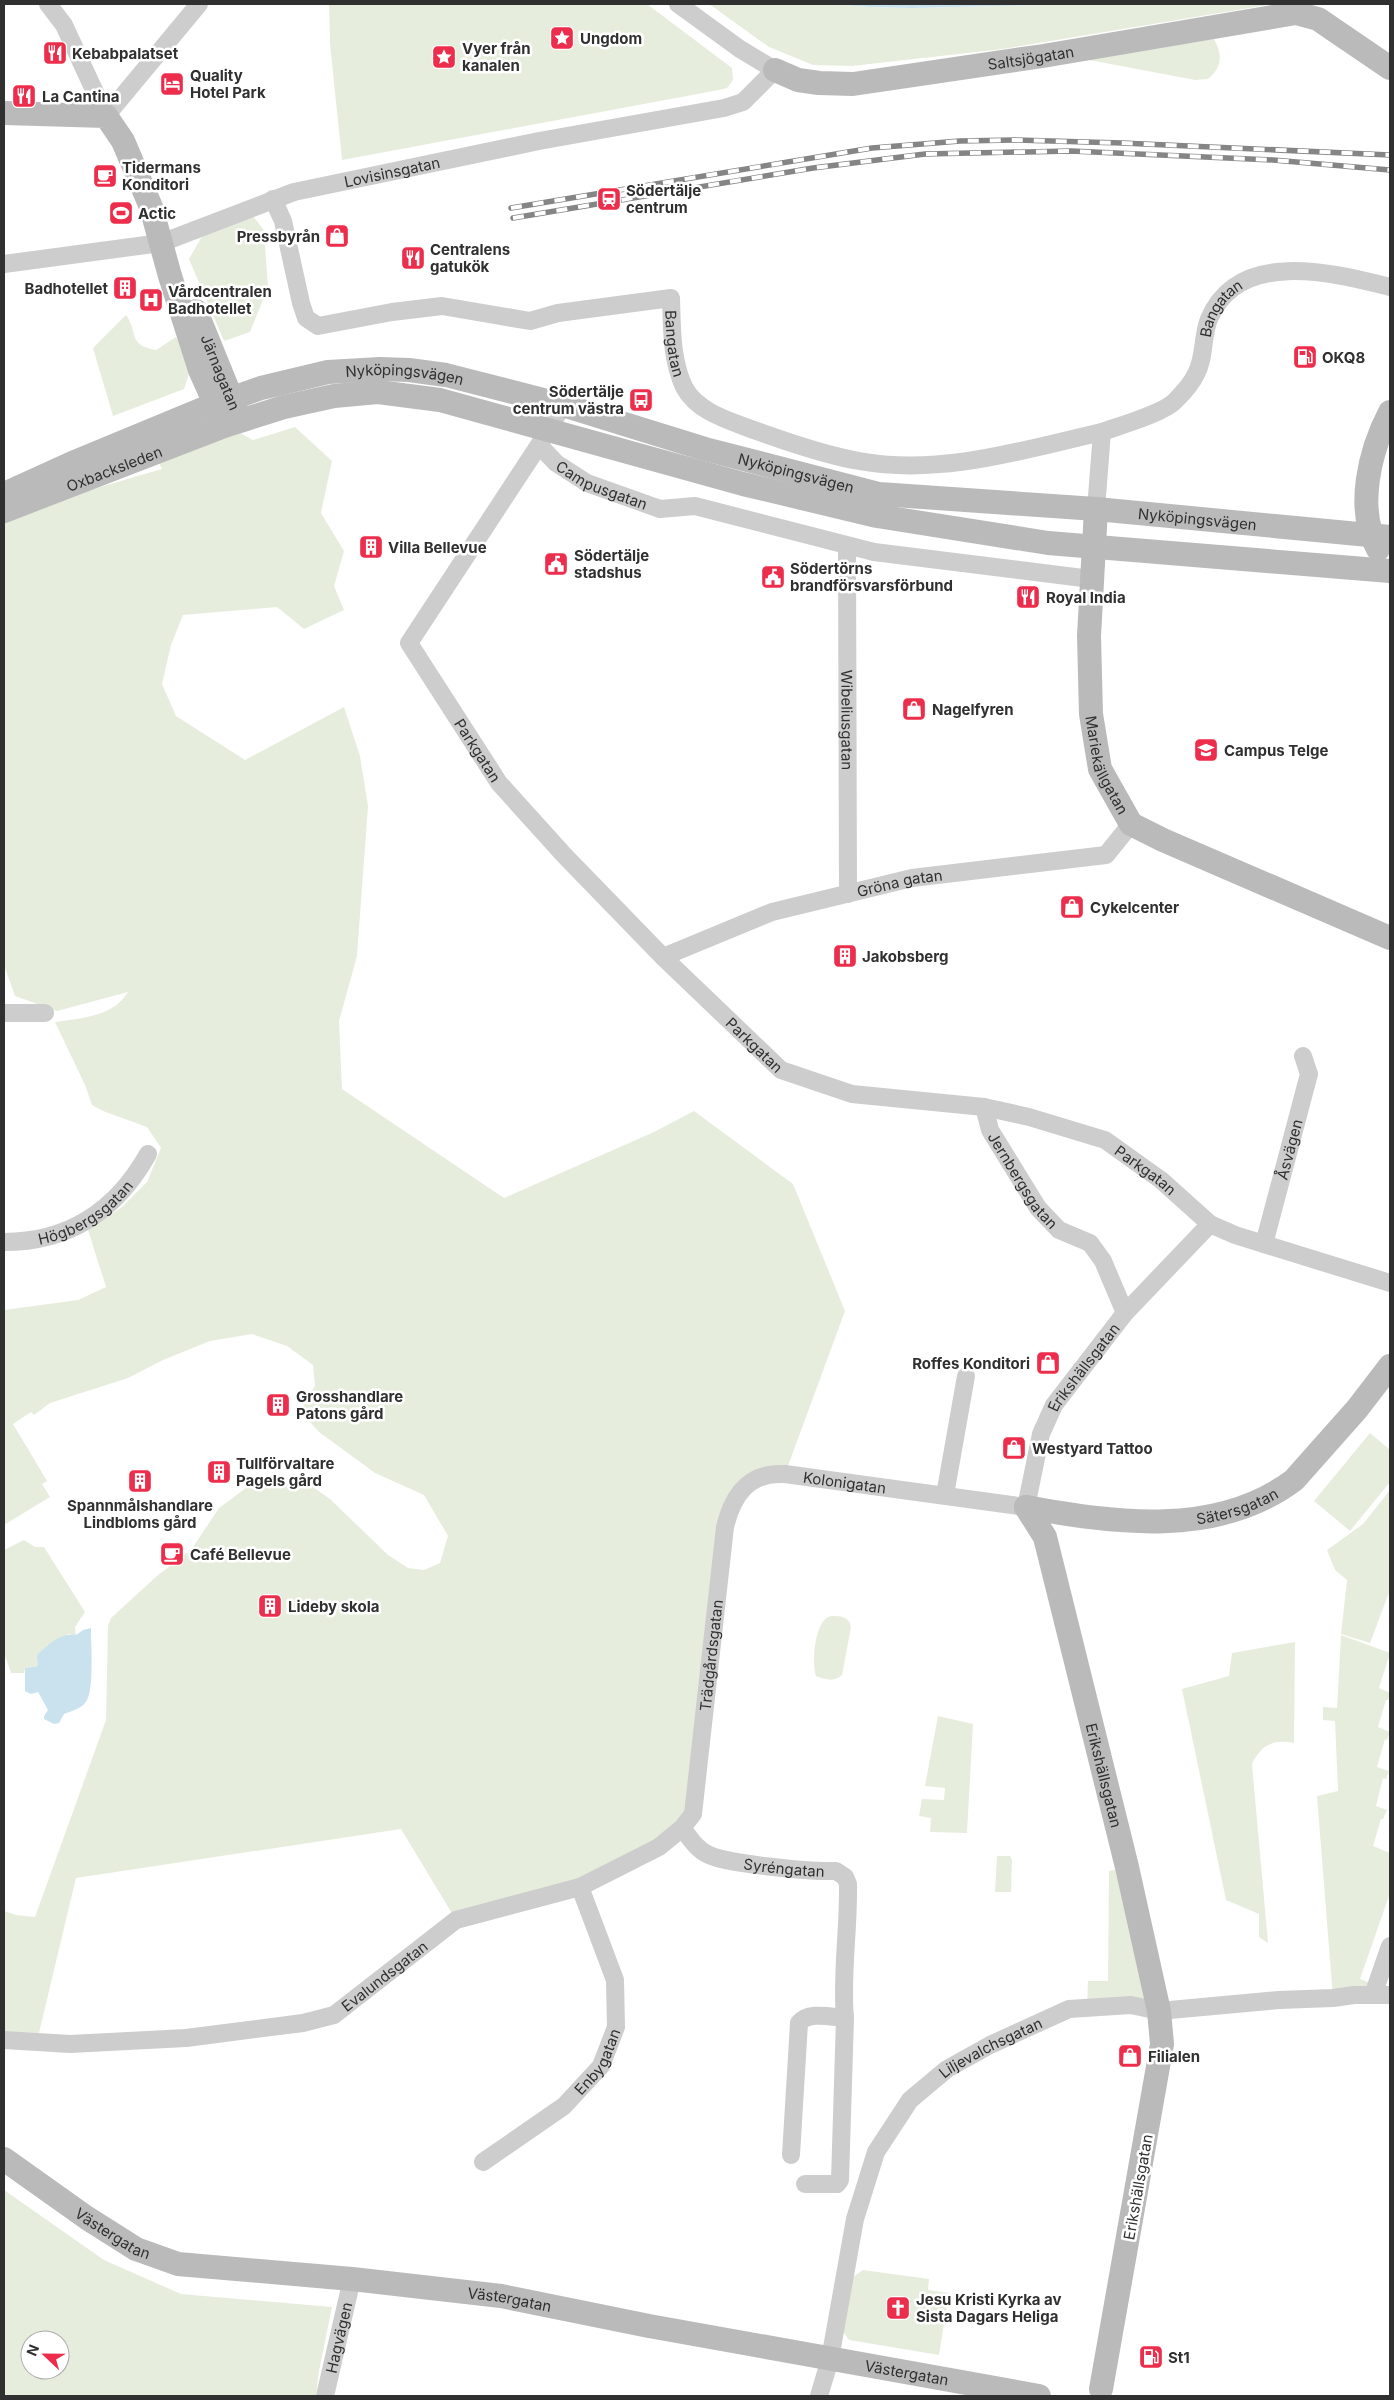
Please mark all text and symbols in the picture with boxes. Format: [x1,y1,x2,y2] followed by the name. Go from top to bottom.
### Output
[549,25,575,51] place icon: Ungdom
[580,29,642,48] place label: Ungdom
[462,39,530,75] place label: Vyer från kanalen
[42,40,68,66] restaurant icon: Kebabpalatset
[986,41,1075,74] street label: Saltsjögatan
[72,44,179,63] place label: Kebabpalatset
[431,44,457,70] place icon: Vyer från kanalen
[190,66,266,102] place label: Quality Hotel Park
[159,71,185,97] hotel icon: Quality Hotel Park
[11,83,37,109] restaurant icon: La Cantina
[42,87,120,106] place label: La Cantina
[342,152,442,191] street label: Lovisinsgatan
[122,158,201,194] place label: Tidermans Konditori
[92,163,118,189] cafe icon: Tidermans Konditori
[626,181,701,217] place label: Södertälje centrum
[596,186,622,212] station icon: Södertälje centrum
[108,200,134,226] sports icon: Actic
[138,204,176,223] place label: Actic
[324,223,350,249] shop icon: Pressbyrån
[237,227,320,246] place label: Pressbyrån
[430,240,510,276] place label: Centralens gatukök
[400,245,426,271] restaurant icon: Centralens gatukök
[112,275,138,301] building icon: Badhotellet
[1195,275,1246,339] street label: Bangatan
[25,279,109,298] place label: Badhotellet
[168,282,272,318] place label: Vårdcentralen Badhotellet
[138,287,164,313] hospital icon: Vårdcentralen Badhotellet
[662,310,689,379] street label: Bangatan
[197,331,245,413] street label: Järnagatan
[1292,344,1318,370] fuel station icon: OKQ8
[1322,348,1365,367] place label: OKQ8
[345,359,466,389] street label: Nyköpingsvägen
[513,382,624,418] place label: Södertälje centrum västra
[628,387,654,413] bus stop icon: Södertälje centrum västra
[63,441,165,496] street label: Oxbacksleden
[736,448,856,497] street label: Nyköpingsvägen
[553,456,650,513] street label: Campusgatan
[1137,504,1258,534] street label: Nyköpingsvägen
[358,534,384,560] building icon: Villa Bellevue
[388,538,487,557] place label: Villa Bellevue
[574,546,649,582] place label: Södertälje stadshus
[543,551,569,577] public building icon: Södertälje stadshus
[790,559,953,595] place label: Södertörns brandförsvarsförbund
[760,564,786,590] public building icon: Södertörns brandförsvarsförbund
[1015,584,1041,610] restaurant icon: Royal India
[1046,588,1126,607] place label: Royal India
[838,670,857,770] street label: Wibeliusgatan
[901,696,927,722] shop icon: Nagelfyren
[932,700,1014,719] place label: Nagelfyren
[1082,714,1133,817] street label: Mariekällgatan
[451,715,505,786] street label: Parkgatan
[1193,737,1219,763] school or university icon: Campus Telge
[1224,741,1329,760] place label: Campus Telge
[855,865,943,901] street label: Gröna gatan
[1059,894,1085,920] shop icon: Cykelcenter
[1090,898,1179,917] place label: Cykelcenter
[832,943,858,969] building icon: Jakobsberg
[862,947,949,966] place label: Jakobsberg
[722,1013,787,1076] street label: Parkgatan
[1272,1117,1306,1182] street label: Åsvägen
[984,1128,1062,1233] street label: Jernbergsgatan
[1111,1141,1180,1199] street label: Parkgatan
[36,1176,136,1248] street label: Högbergsgatan
[1043,1319,1123,1414] street label: Erikshällsgatan
[1035,1350,1061,1376] shop icon: Roffes Konditori
[912,1354,1030,1373] place label: Roffes Konditori
[296,1387,403,1423] place label: Grosshandlare Patons gård
[265,1392,291,1418] building icon: Grosshandlare Patons gård
[1001,1435,1027,1461] shop icon: Westyard Tattoo
[1032,1439,1153,1458] place label: Westyard Tattoo
[236,1454,334,1490] place label: Tullförvaltare Pagels gård
[206,1459,232,1485] building icon: Tullförvaltare Pagels gård
[802,1467,887,1497] street label: Kolonigatan
[127,1468,153,1494] building icon: Spannmålshandlare Lindbloms gård
[1195,1483,1281,1528] street label: Sätersgatan
[67,1496,213,1532] place label: Spannmålshandlare Lindbloms gård
[159,1541,185,1567] cafe icon: Café Bellevue
[190,1545,291,1564] place label: Café Bellevue
[257,1593,283,1619] building icon: Lideby skola
[288,1597,379,1616] place label: Lideby skola
[695,1599,726,1712] street label: Trädgårdsgatan
[1082,1721,1126,1830] street label: Erikshällsgatan
[742,1854,825,1880] street label: Syréngatan
[337,1936,431,2015] street label: Evalundsgatan
[935,2013,1045,2082] street label: Liljevalchsgatan
[570,2026,624,2098] street label: Enbygatan
[1117,2043,1143,2069] shop icon: Filialen
[1148,2047,1200,2066] place label: Filialen
[1119,2133,1157,2241] street label: Erikshällsgatan
[71,2203,153,2263] street label: Västergatan
[467,2283,553,2316] street label: Västergatan
[916,2290,1062,2326] place label: Jesu Kristi Kyrka av Sista Dagars Heliga
[885,2295,911,2321] church icon: Jesu Kristi Kyrka av Sista Dagars Heliga
[321,2300,356,2375] street label: Hagvägen
[20,2330,70,2380] north arrow
[23,2342,42,2358] text: N
[1138,2344,1164,2370] fuel station icon: St1
[1168,2348,1190,2367] place label: St1
[863,2355,950,2389] street label: Västergatan

